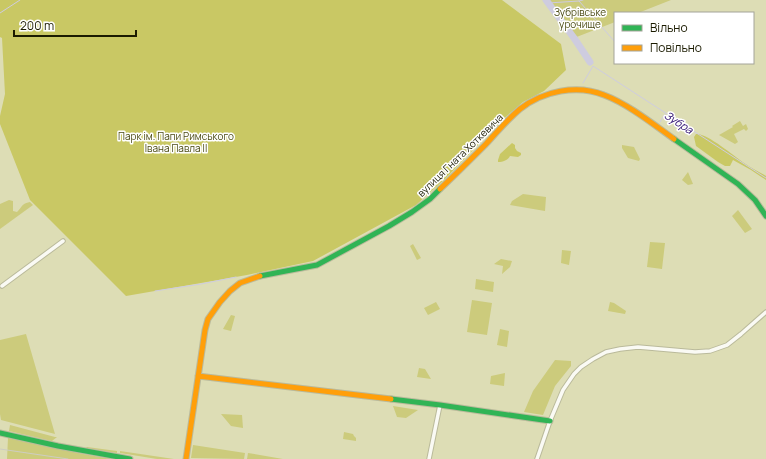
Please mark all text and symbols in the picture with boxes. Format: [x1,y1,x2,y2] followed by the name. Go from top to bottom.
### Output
[554,5,606,31] park label: Зубрівське урочище
[14,12,136,38] scale bar
[614,12,754,64] legend
[20,17,54,34] text: 200 m
[650,19,688,36] text: Вільно
[650,39,702,56] text: Повільно
[662,107,697,137] water label: Зубра
[414,110,506,200] street label: вулиця Гната Хоткевича
[118,129,234,155] park label: Парк ім. Папи Римського Івана Павла ІІ

